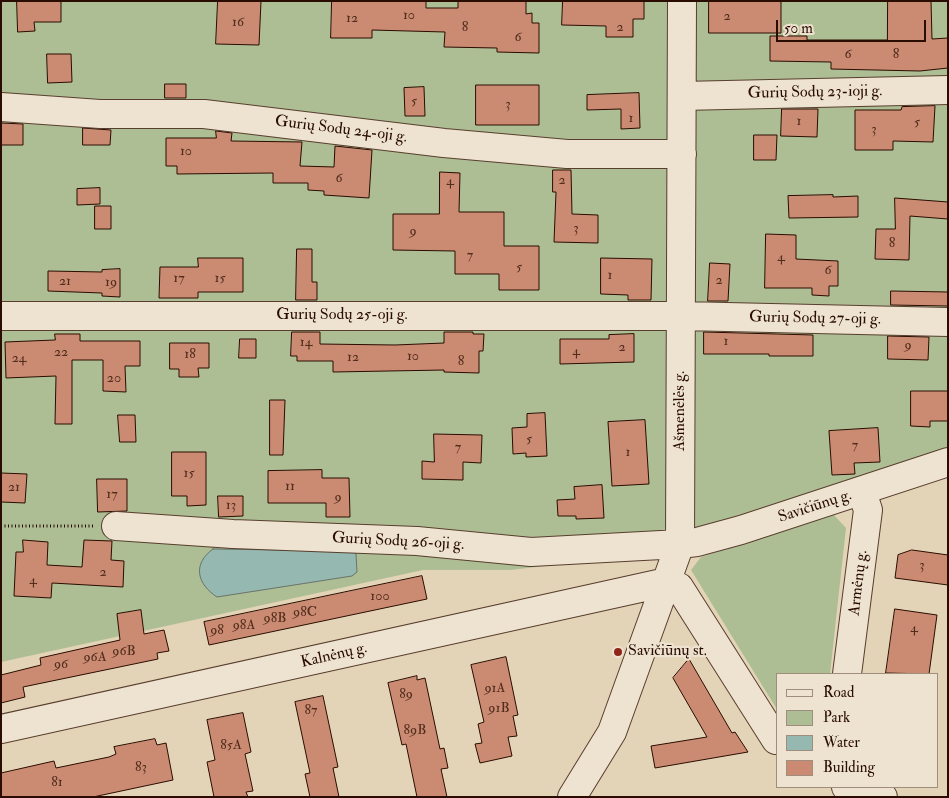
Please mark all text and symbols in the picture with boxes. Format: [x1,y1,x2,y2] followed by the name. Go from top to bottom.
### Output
[403,8,415,24] house number: 10
[723,9,731,25] house number: 2
[779,10,929,42] scale bar
[346,11,358,27] house number: 12
[232,15,244,31] house number: 16
[784,19,813,38] text: 50 m
[462,20,468,36] house number: 8
[616,20,624,36] house number: 2
[514,30,522,46] house number: 6
[844,47,852,63] house number: 6
[893,47,899,63] house number: 8
[747,82,883,104] street label: Gurių Sodų 23-ioji g.
[411,94,417,110] house number: 5
[505,97,511,113] house number: 3
[629,111,633,127] house number: 1
[274,112,408,148] street label: Gurių Sodų 24-oji g.
[797,114,801,130] house number: 1
[914,115,920,131] house number: 5
[871,122,877,138] house number: 3
[180,144,192,160] house number: 10
[335,171,343,187] house number: 6
[558,173,566,189] house number: 2
[446,174,454,190] house number: 4
[573,221,579,237] house number: 3
[409,224,417,240] house number: 9
[889,236,895,252] house number: 8
[467,248,473,264] house number: 7
[777,250,785,266] house number: 4
[516,260,522,276] house number: 5
[824,263,832,279] house number: 6
[608,268,612,284] house number: 1
[173,271,185,287] house number: 17
[214,271,226,287] house number: 15
[715,273,723,289] house number: 2
[59,274,71,290] house number: 21
[105,275,117,291] house number: 19
[276,306,408,326] street label: Gurių Sodų 25-oji g.
[749,308,881,330] street label: Gurių Sodų 27-oji g.
[724,334,728,350] house number: 1
[300,335,312,351] house number: 14
[904,338,912,354] house number: 9
[618,340,626,356] house number: 2
[572,344,580,360] house number: 4
[54,345,68,361] house number: 22
[184,347,196,363] house number: 18
[407,349,419,365] house number: 10
[347,350,359,366] house number: 12
[12,351,26,367] house number: 24
[458,354,464,370] house number: 8
[107,371,121,387] house number: 20
[671,371,691,451] street label: Ašmenėlės g.
[526,432,532,448] house number: 5
[852,438,858,454] house number: 7
[455,440,461,456] house number: 7
[626,445,630,461] house number: 1
[183,466,195,482] house number: 15
[285,479,295,495] house number: 11
[8,480,20,496] house number: 21
[776,486,854,528] street label: Savičiūnų g.
[106,487,118,503] house number: 17
[334,490,342,506] house number: 9
[226,498,236,514] house number: 13
[331,529,465,555] street label: Gurių Sodų 26-oji g.
[845,549,873,617] street label: Armėnų g.
[919,558,925,574] house number: 3
[99,565,107,581] house number: 2
[29,573,37,589] house number: 4
[370,589,390,605] house number: 100
[293,605,317,621] house number: 98C
[264,611,286,627] house number: 98B
[233,618,255,634] house number: 98A
[910,621,918,637] house number: 4
[210,623,224,639] house number: 98
[299,639,369,673] street label: Kalnėnų g.
[628,642,707,662] place label: Savičiūnų st.
[112,644,136,660] house number: 96B
[612,646,624,658] marker: Savičiūnų st.
[83,650,107,666] house number: 96A
[54,657,68,673] house number: 96
[776,673,939,788] legend
[484,681,506,697] house number: 91A
[823,683,854,702] text: Road
[399,687,413,703] house number: 89
[488,701,510,717] house number: 91B
[305,703,317,719] house number: 87
[823,708,850,727] text: Park
[404,723,426,739] house number: 89B
[823,733,860,752] text: Water
[220,738,242,754] house number: 85A
[823,758,875,777] text: Building
[135,760,147,776] house number: 83
[51,775,63,791] house number: 81

